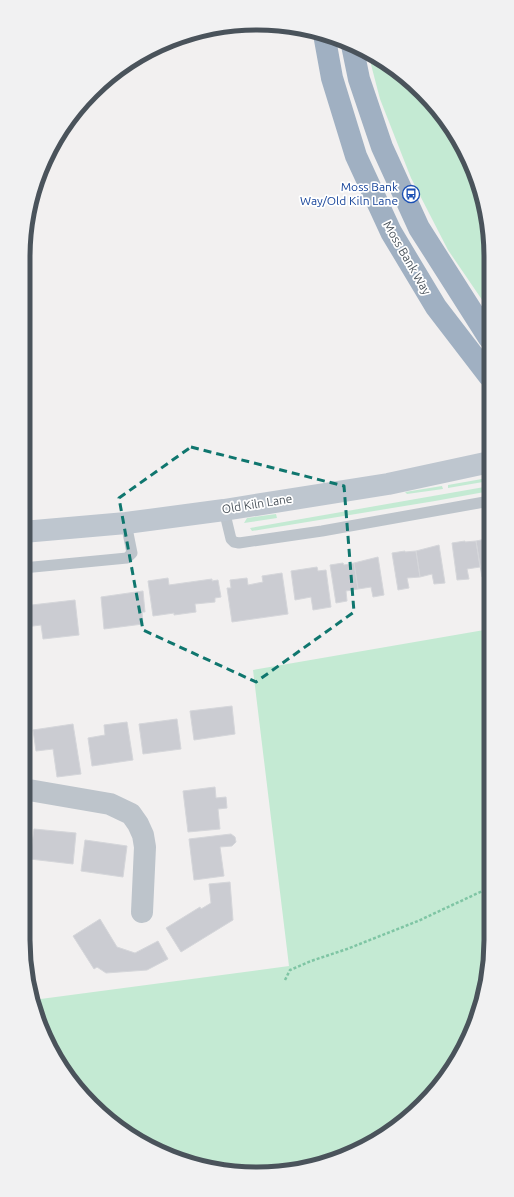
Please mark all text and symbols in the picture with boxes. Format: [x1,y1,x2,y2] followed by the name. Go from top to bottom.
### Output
[300,180,398,207] place label: Moss Bank Way/Old Kiln Lane
[401,184,421,204] bus stop icon: Moss Bank Way/Old Kiln Lane
[381,219,434,297] street label: Moss Bank Way
[221,492,293,515] street label: Old Kiln Lane

